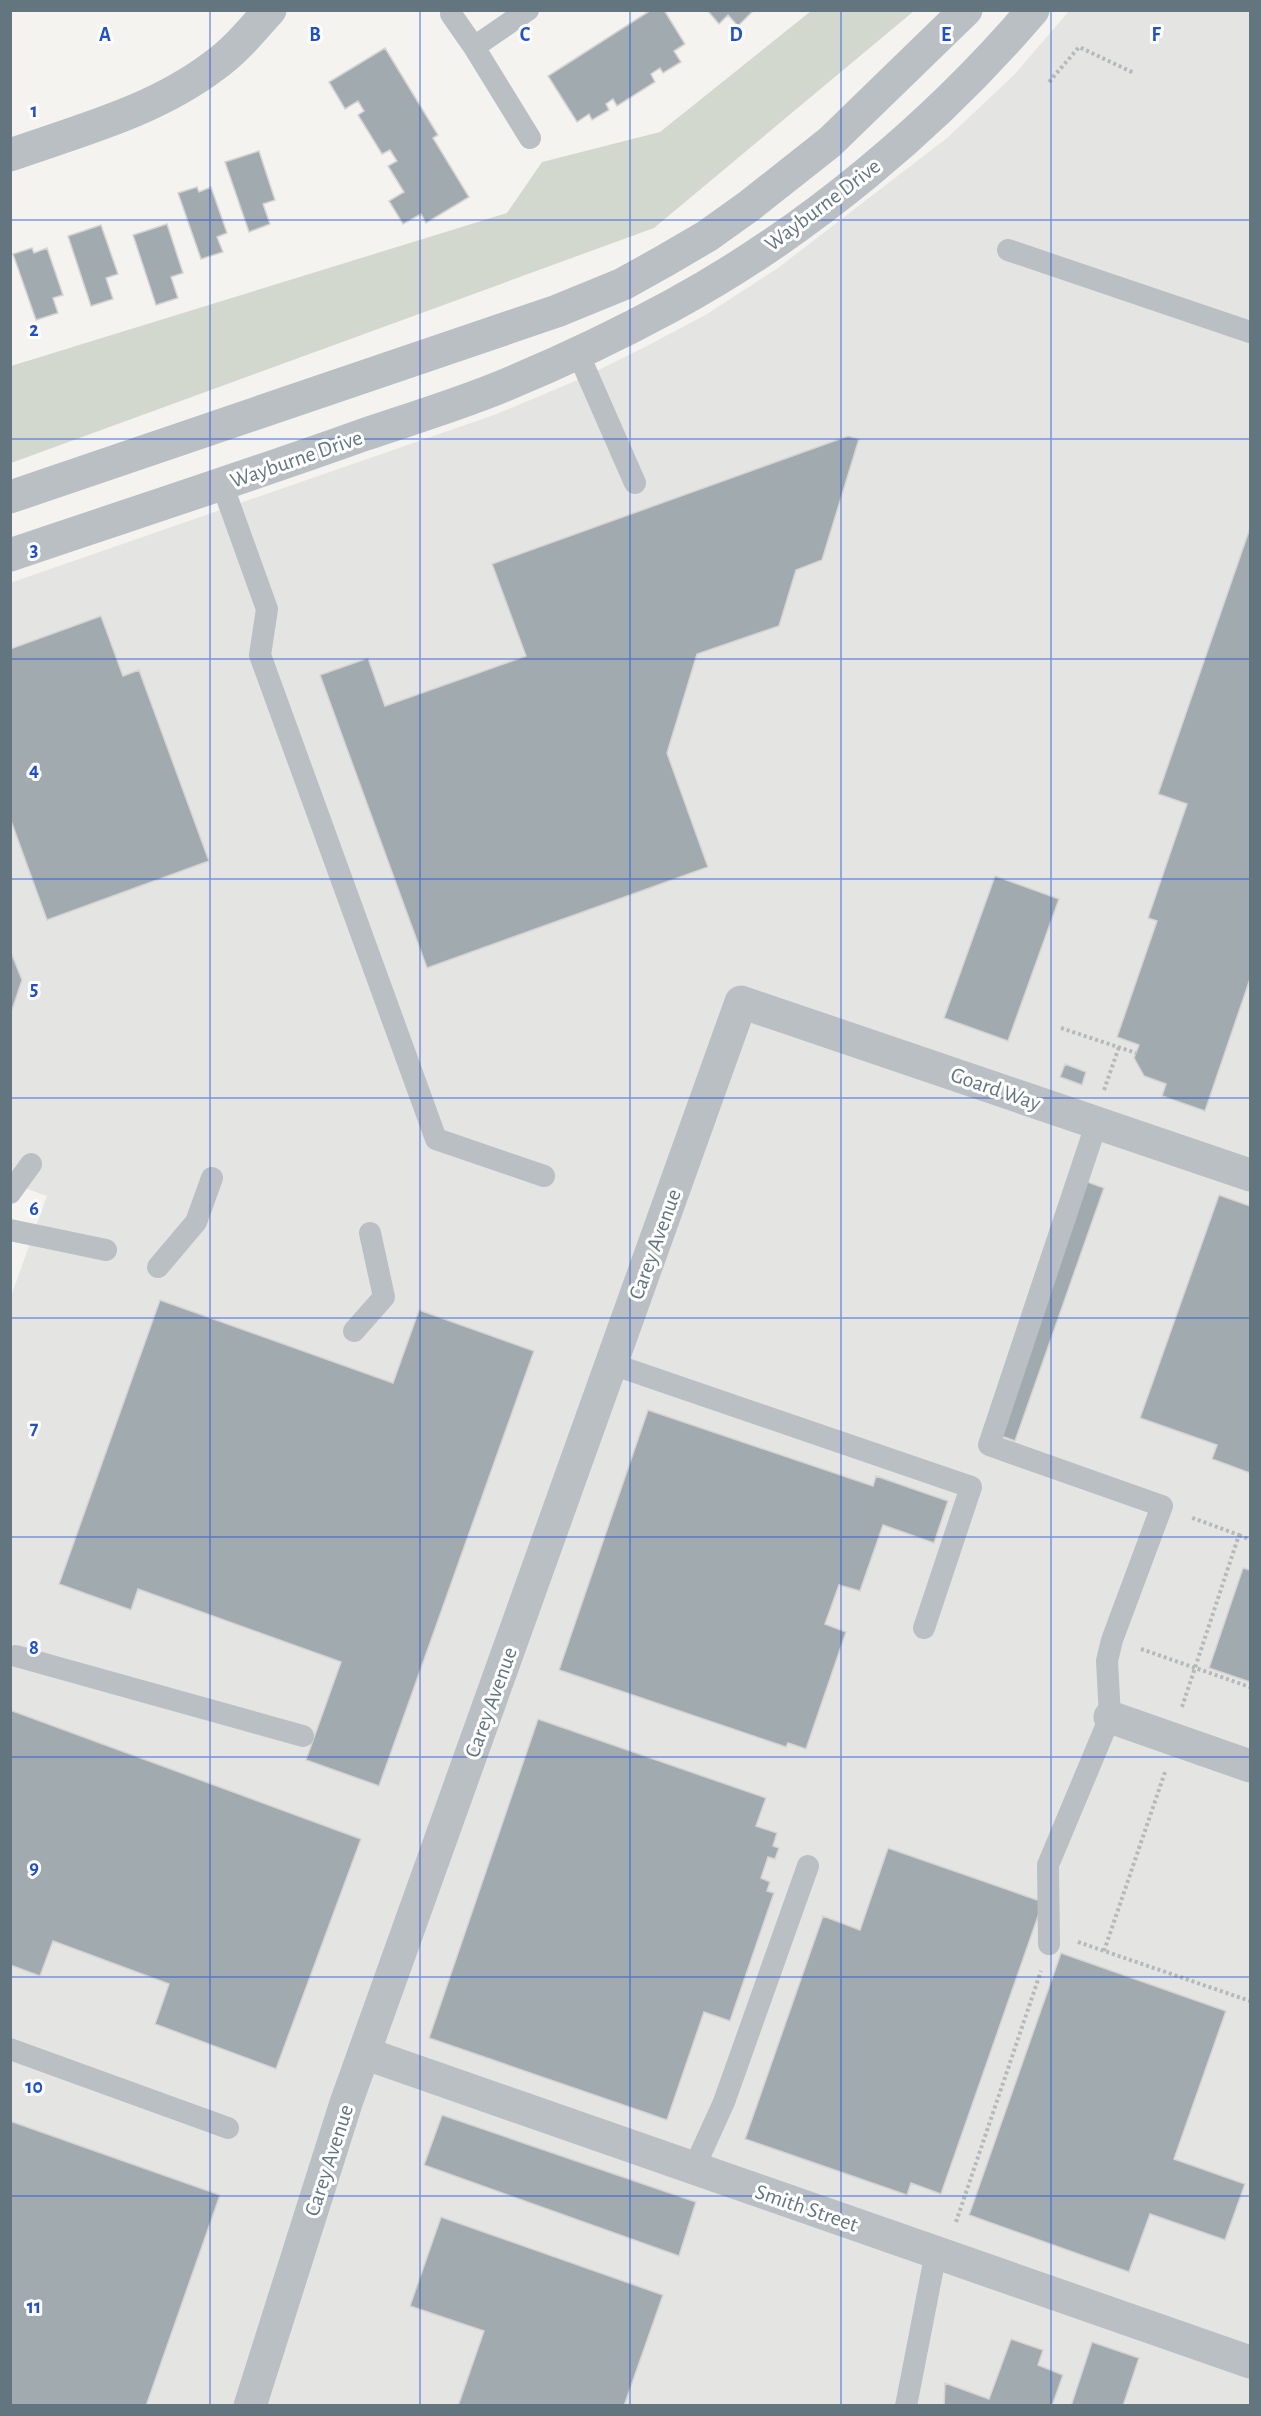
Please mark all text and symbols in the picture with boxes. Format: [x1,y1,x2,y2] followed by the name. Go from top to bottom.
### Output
[99,25,111,45] text: A
[309,25,321,45] text: B
[520,25,531,45] text: C
[729,25,743,45] text: D
[941,25,951,45] text: E
[1151,25,1161,45] text: F
[30,101,38,121] text: 1
[761,154,884,255] street label: Wayburne Drive
[29,320,39,340] text: 2
[227,426,365,492] street label: Wayburne Drive
[30,540,38,560] text: 3
[29,760,39,780] text: 4
[30,979,38,999] text: 5
[948,1063,1044,1115] street label: Goard Way
[625,1186,685,1302] street label: Carey Avenue
[29,1199,39,1219] text: 6
[30,1418,39,1438] text: 7
[29,1638,39,1658] text: 8
[461,1644,521,1760] street label: Carey Avenue
[29,1858,39,1878] text: 9
[25,2077,43,2097] text: 10
[301,2102,357,2219] street label: Carey Avenue
[753,2180,861,2236] street label: Smith Street
[27,2297,41,2317] text: 11

